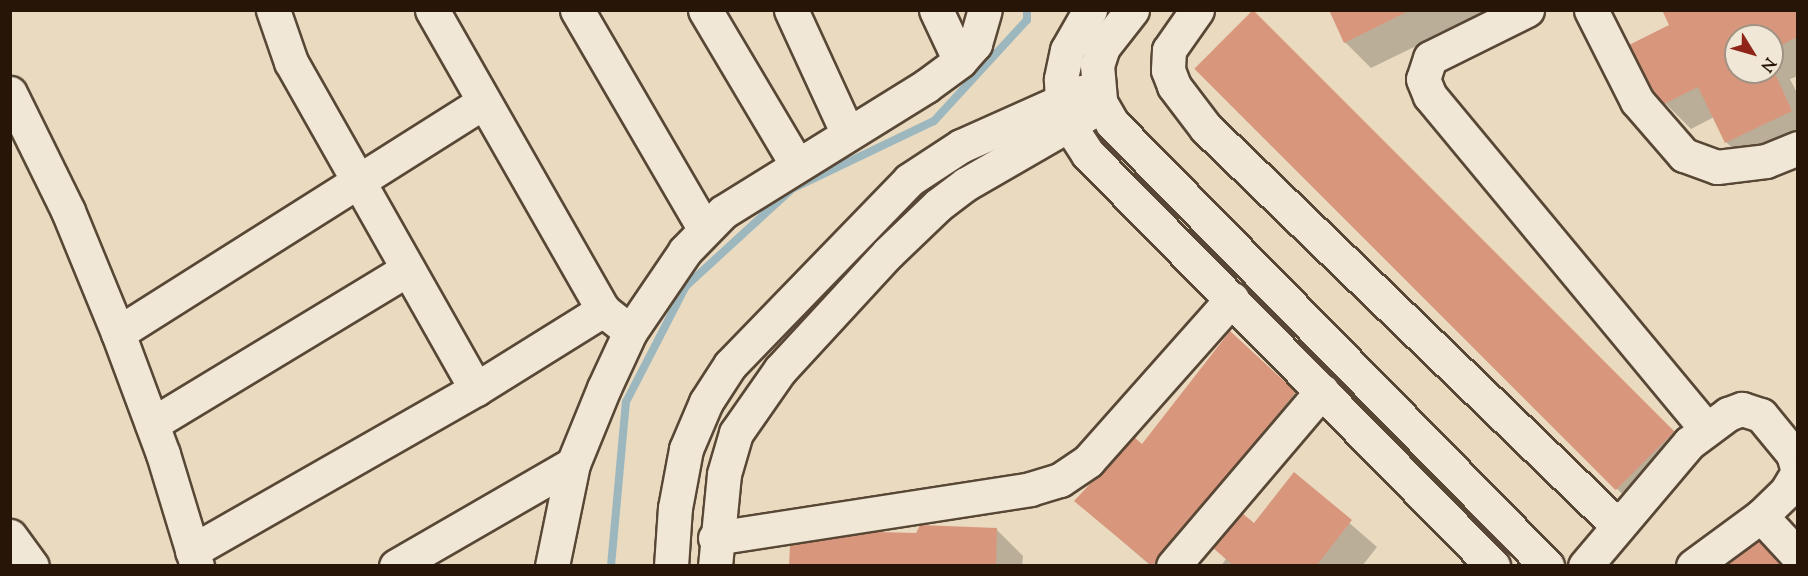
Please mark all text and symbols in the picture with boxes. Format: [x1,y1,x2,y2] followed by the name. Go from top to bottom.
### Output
[1724,24,1784,84] north arrow
[1754,52,1780,76] text: N

